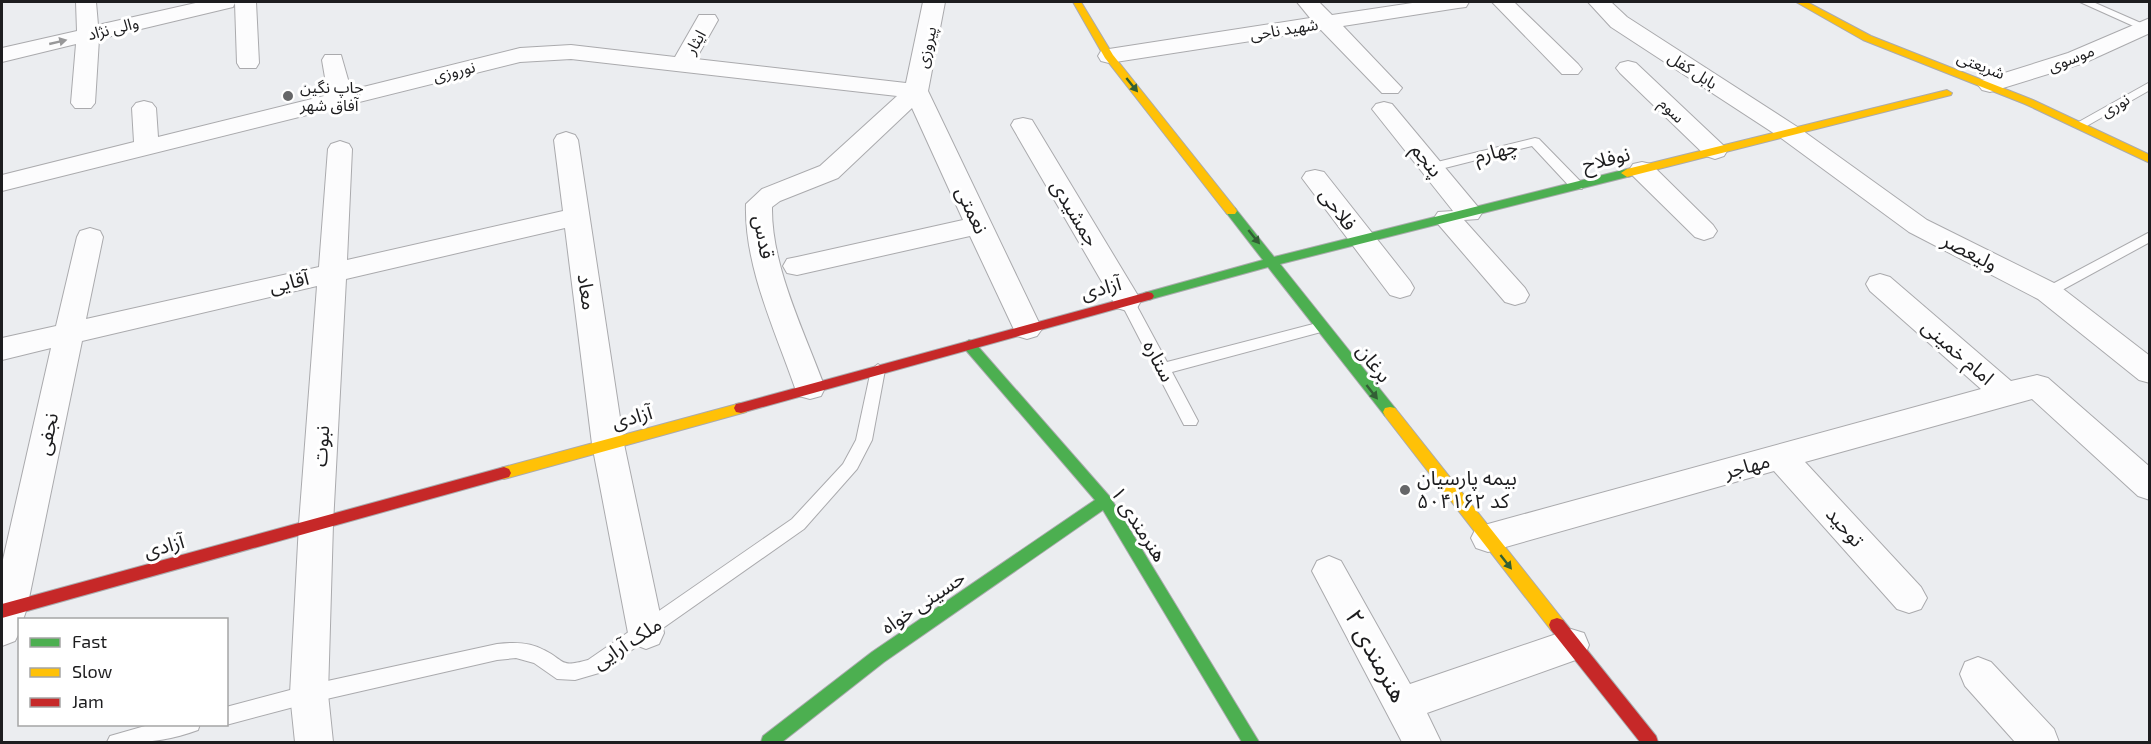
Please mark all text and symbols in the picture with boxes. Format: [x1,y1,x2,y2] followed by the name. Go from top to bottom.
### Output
[85,12,141,44] street label: والی نژاد
[1248,14,1320,44] street label: شهید ناحی
[912,24,942,70] street label: پیروزی
[680,26,710,59] street label: ایثار
[49,36,68,46] one-way arrow
[2045,40,2097,76] street label: موسوی
[1665,47,1721,93] street label: بابل کفل
[1954,47,2008,83] street label: شریعتی
[431,56,477,86] street label: نوروزی
[299,77,364,115] place label: چاپ نگین آفاق شهر
[1126,77,1139,93] one-way arrow
[281,89,295,103] marker: چاپ نگین آفاق شهر
[2097,89,2133,121] street label: نوری
[1653,93,1689,129] street label: سوم
[1472,133,1521,171] street label: چهارم
[1404,138,1449,184] street label: پنجم
[1579,141,1633,179] street label: نوفلاح
[1046,175,1105,251] street label: جمشیدی
[951,182,994,238] street label: نعمتی
[1314,182,1363,235] street label: فلاحی
[748,213,781,261] street label: قدس
[1937,227,2002,276] street label: ولیعصر
[1248,229,1261,245] one-way arrow
[267,265,312,298] street label: آقایی
[1078,270,1125,305] street label: آزادی
[574,272,602,311] street label: معاد
[1915,313,2000,392] street label: امام خمینی
[1138,336,1181,386] street label: ستاره
[1351,338,1397,387] street label: برغان
[1366,384,1379,400] one-way arrow
[609,399,656,434] street label: آزادی
[30,410,63,457] street label: نجفی
[307,424,334,468] street label: نبوت
[1720,447,1772,484] street label: مهاجر
[1417,465,1517,512] place label: بیمه پارسیان کد ۵۰۴۱۶۲
[1106,481,1173,566] street label: هنرمندی ۱
[1398,483,1412,497] marker: بیمه پارسیان کد ۵۰۴۱۶۲
[1821,501,1870,552] street label: توحید
[141,528,188,563] street label: آزادی
[1500,554,1512,569] one-way arrow
[876,564,970,639] street label: حسینی خواه
[1339,604,1415,707] street label: هنرمندی ۲
[587,611,666,674] street label: ملک آرایی
[18,618,228,726] legend
[72,630,107,652] text: Fast
[72,660,113,682] text: Slow
[72,690,104,712] text: Jam

